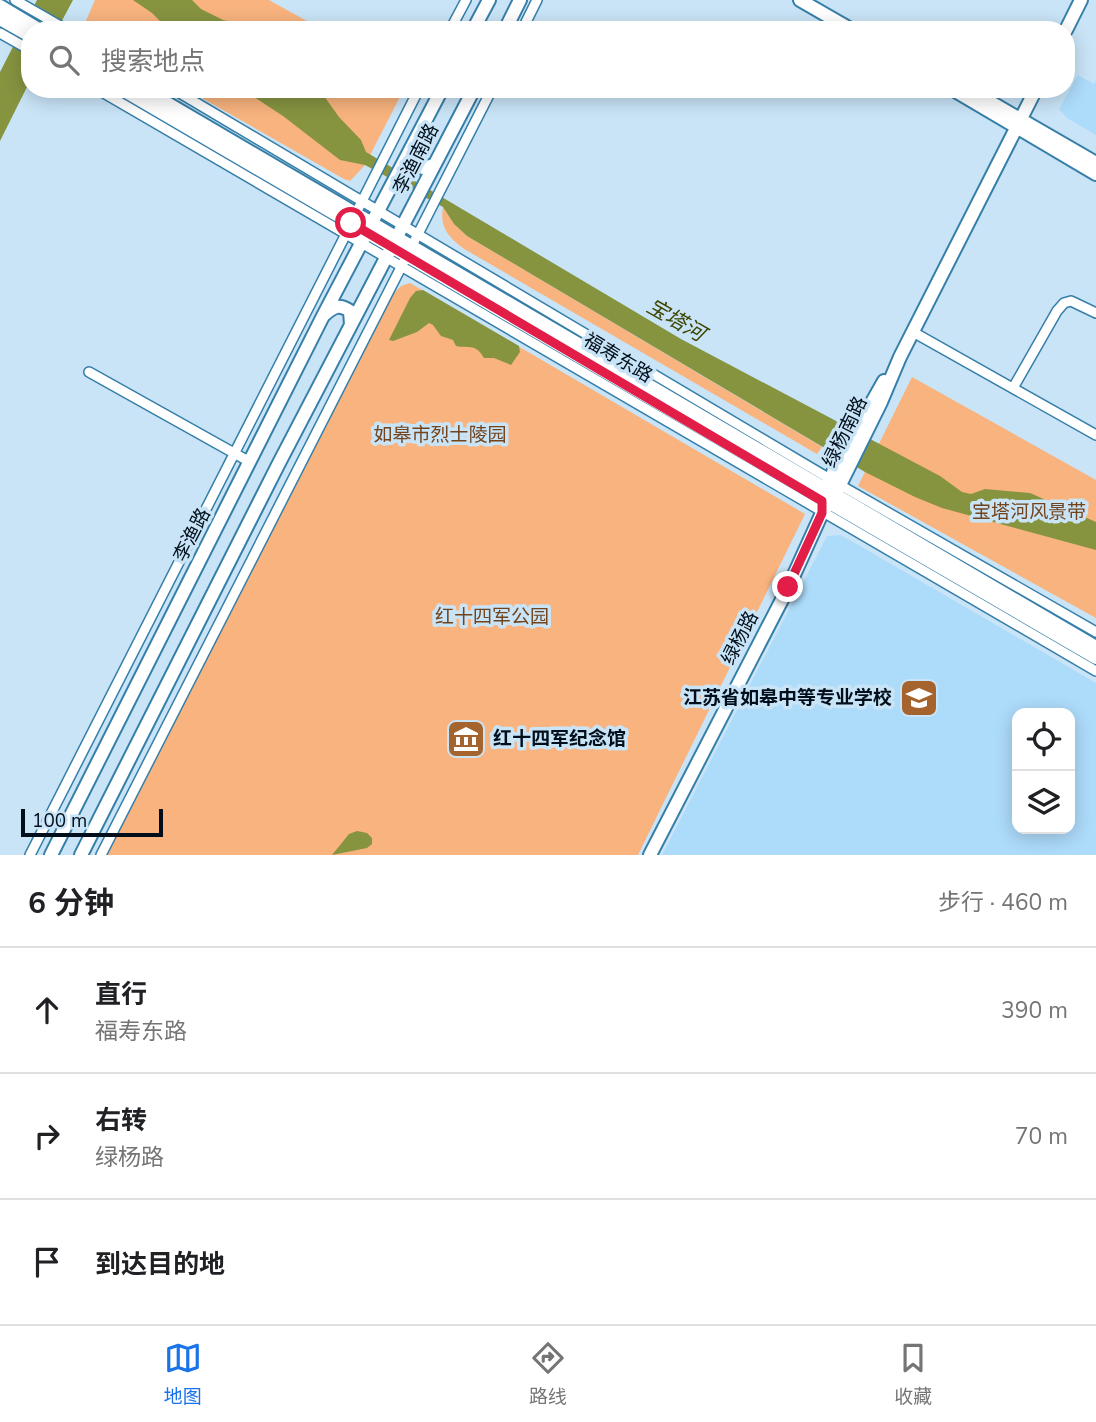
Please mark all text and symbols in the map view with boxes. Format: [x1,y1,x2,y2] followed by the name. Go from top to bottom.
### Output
[21,21,1075,98] search box
[45,41,83,79] icon: search
[101,44,205,79] text: 搜索地点
[387,119,445,199] street label: 李渔南路
[335,207,366,238] route start
[642,292,714,350] water label: 宝塔河
[579,327,657,389] street label: 福寿东路
[817,392,873,472] street label: 绿杨南路
[373,422,507,448] park label: 如皋市烈士陵园
[972,499,1086,525] park label: 宝塔河风景带
[167,504,217,566] street label: 李渔路
[772,571,803,602] route end
[435,604,549,630] park label: 红十四军公园
[715,607,765,669] street label: 绿杨路
[898,677,940,719] school or university icon: 江苏省如皋中等专业学校
[683,685,892,711] place label: 江苏省如皋中等专业学校
[1012,708,1075,834] map controls
[1012,708,1075,771] button: locate
[445,718,487,760] museum icon: 红十四军纪念馆
[493,726,626,752] place label: 红十四军纪念馆
[1012,771,1075,834] button: layers
[21,806,163,838] scale bar
[32,808,87,834] text: 100 m
[28,883,114,924] text: 6 分钟
[938,887,1068,918] text: 步行 · 460 m
[95,977,147,1012] text: 直行
[28,991,66,1029] icon: ahead
[1001,995,1068,1026] text: 390 m
[95,1016,187,1047] text: 福寿东路
[95,1103,147,1138] text: 右转
[28,1117,66,1155] icon: right
[1015,1121,1068,1152] text: 70 m
[95,1142,164,1173] text: 绿杨路
[28,1243,66,1281] icon: arrive
[95,1247,225,1282] text: 到达目的地
[164,1339,202,1410] tab: 地图
[529,1339,567,1410] tab: 路线
[894,1339,932,1410] tab: 收藏

